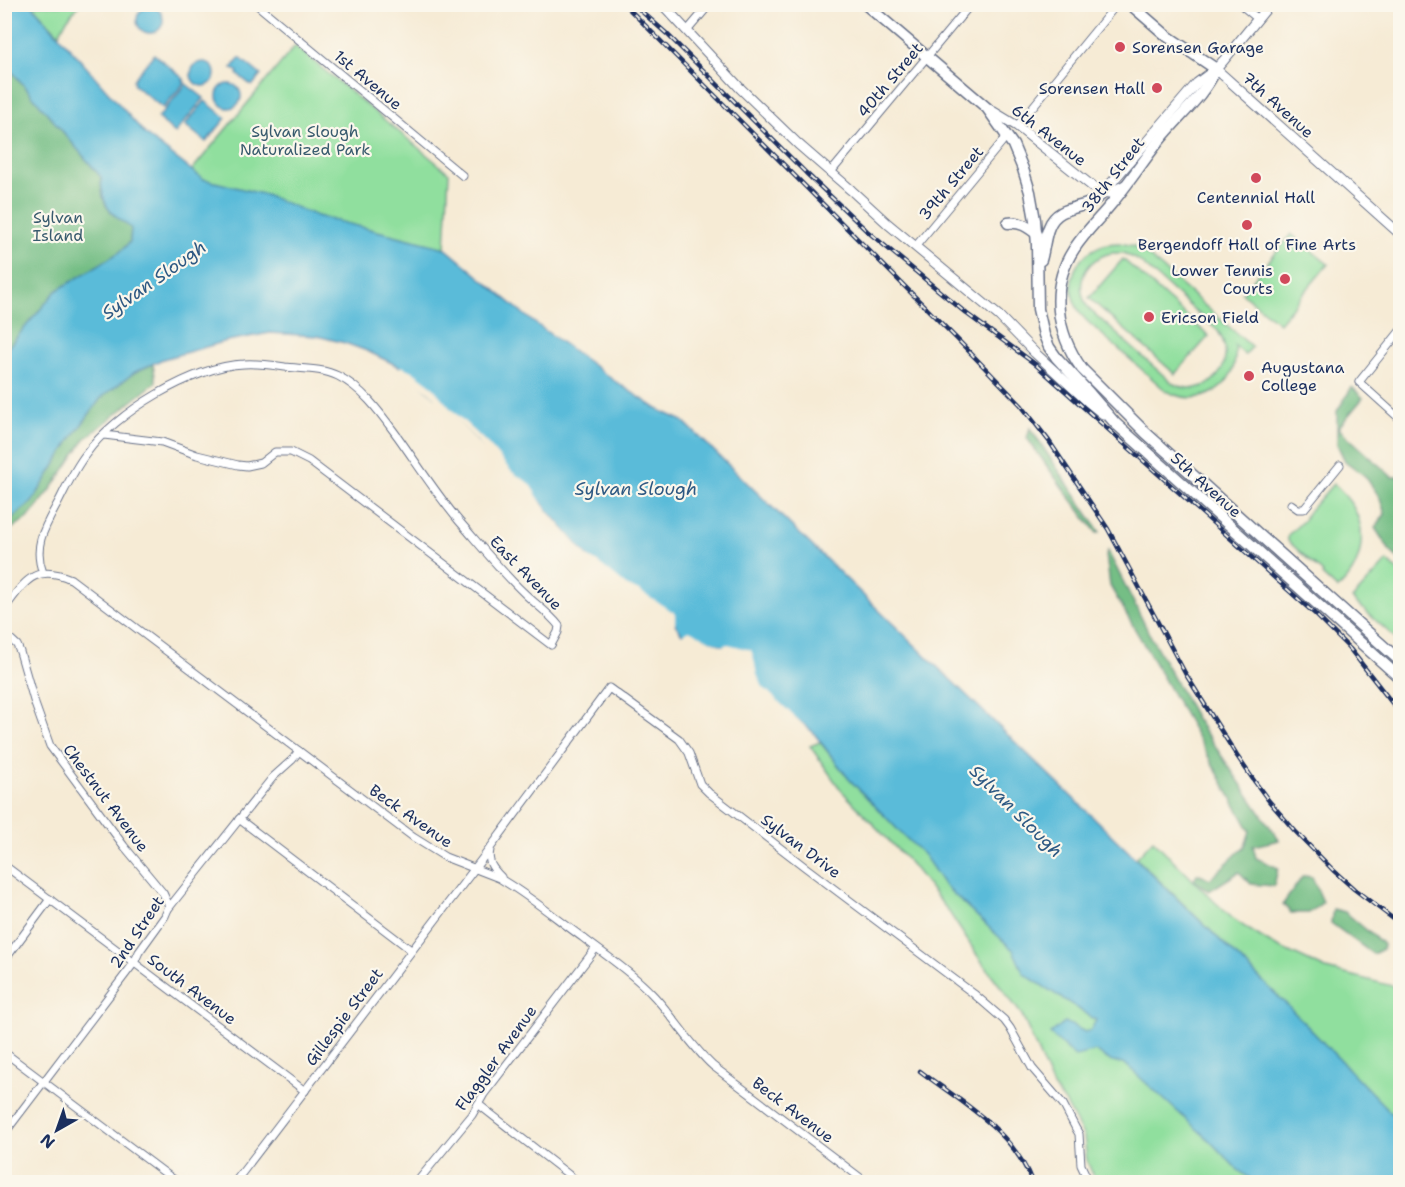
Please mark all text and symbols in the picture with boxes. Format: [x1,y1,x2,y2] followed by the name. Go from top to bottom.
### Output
[1132,37,1264,58] place label: Sorensen Garage
[853,38,927,122] street label: 40th Street
[1113,40,1127,54] marker: Sorensen Garage
[330,45,406,115] street label: 1st Avenue
[1238,67,1318,143] street label: 7th Avenue
[1039,78,1145,99] place label: Sorensen Hall
[1150,81,1164,95] marker: Sorensen Hall
[1007,99,1091,171] street label: 6th Avenue
[240,121,370,160] park label: Sylvan Slough Naturalized Park
[1077,133,1149,217] street label: 38th Street
[914,142,988,224] street label: 39th Street
[1249,171,1263,185] marker: Centennial Hall
[1197,187,1315,208] place label: Centennial Hall
[33,207,83,246] park label: Sylvan Island
[1240,218,1254,232] marker: Bergendoff Hall of Fine Arts
[1138,234,1356,255] place label: Bergendoff Hall of Fine Arts
[97,235,211,325] water label: Sylvan Slough
[1171,260,1273,299] place label: Lower Tennis Courts
[1278,272,1292,286] marker: Lower Tennis Courts
[1161,307,1259,328] place label: Ericson Field
[1142,310,1156,324] marker: Ericson Field
[1261,357,1344,396] place label: Augustana College
[1242,369,1256,383] marker: Augustana College
[1166,448,1246,522] street label: 5th Avenue
[575,477,697,501] water label: Sylvan Slough
[485,531,567,615] street label: East Avenue
[58,740,154,856] street label: Chestnut Avenue
[964,759,1068,863] water label: Sylvan Slough
[365,780,457,852] street label: Beck Avenue
[757,809,845,883] street label: Sylvan Drive
[105,892,169,972] street label: 2nd Street
[143,949,241,1029] street label: South Avenue
[300,964,388,1070] street label: Gillespie Street
[451,1001,541,1115] street label: Flaggler Avenue
[748,1072,838,1148] street label: Beck Avenue
[27,1100,87,1160] north arrow
[36,1129,59,1153] text: N

